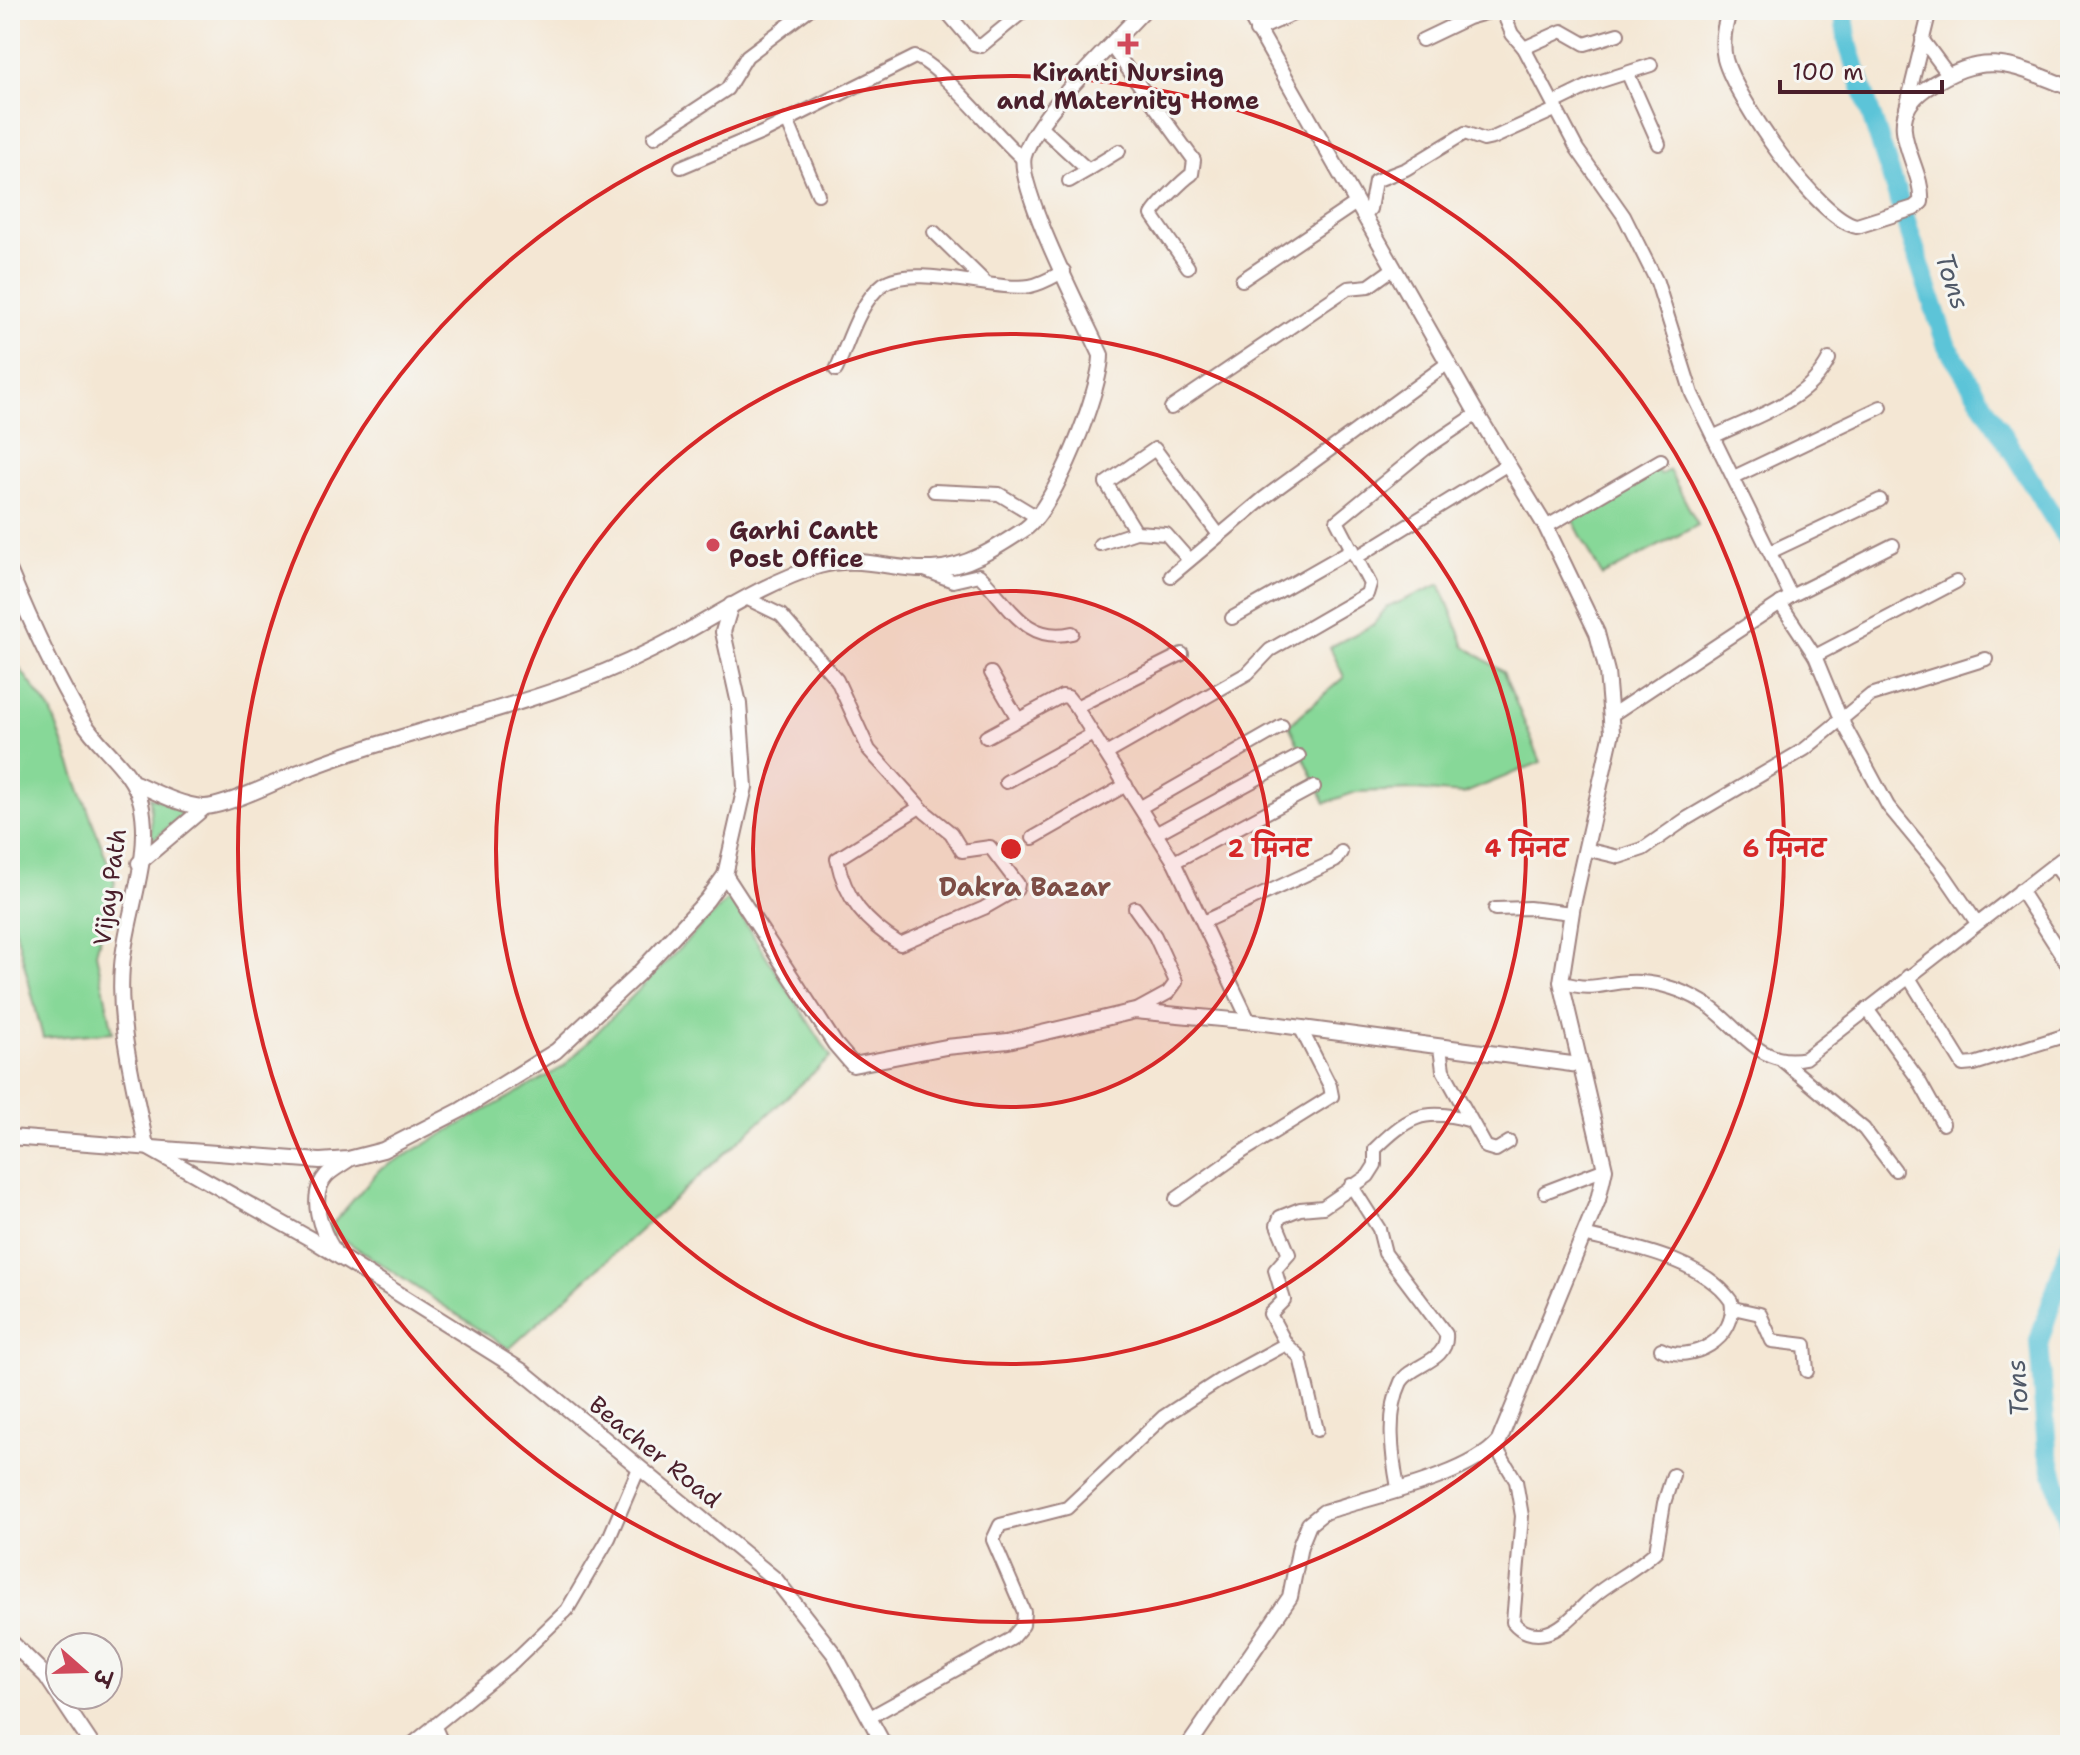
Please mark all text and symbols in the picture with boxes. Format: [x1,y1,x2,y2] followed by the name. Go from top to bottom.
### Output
[1117,33,1139,55] marker: Kiranti Nursing and Maternity Home
[1780,44,1942,94] scale bar
[1792,56,1864,88] text: 100 m
[997,57,1259,117] place label: Kiranti Nursing and Maternity Home
[1927,248,1979,314] water label: Tons
[729,515,879,575] place label: Garhi Cantt Post Office
[704,536,722,554] marker: Garhi Cantt Post Office
[86,826,134,948] street label: Vijay Path
[1227,829,1313,865] text: 2 मिनट
[1484,829,1570,865] text: 4 मिनट
[1742,829,1828,865] text: 6 मिनट
[997,835,1025,863] centre of rings
[939,869,1111,904] district label: Dakra Bazar
[1998,1358,2036,1418] water label: Tons
[582,1389,728,1515] street label: Beacher Road
[44,1631,124,1711] north arrow
[85,1664,119,1692] text: उ

